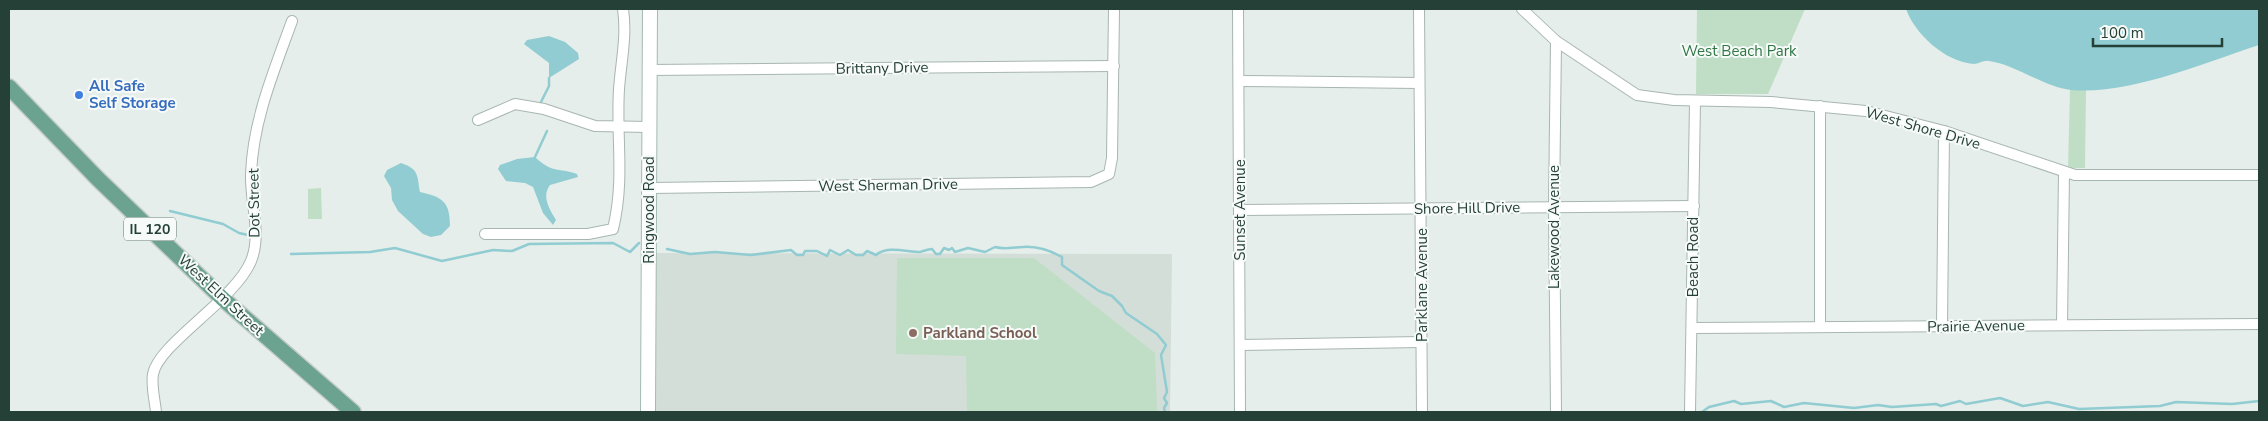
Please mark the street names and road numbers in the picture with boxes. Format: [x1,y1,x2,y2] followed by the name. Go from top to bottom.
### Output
[835,57,929,79] street label: Brittany Drive
[1863,102,1983,154] street label: West Shore Drive
[639,156,659,264] street label: Ringwood Road
[1230,159,1250,261] street label: Sunset Avenue
[1544,165,1564,289] street label: Lakewood Avenue
[243,167,265,238] street label: Dot Street
[818,174,958,196] street label: West Sherman Drive
[1414,197,1520,219] street label: Shore Hill Drive
[1683,217,1703,297] street label: Beach Road
[124,218,176,240] road number: IL 120
[1412,228,1432,342] street label: Parklane Avenue
[174,250,269,341] street label: West Elm Street
[1927,315,2025,337] street label: Prairie Avenue

